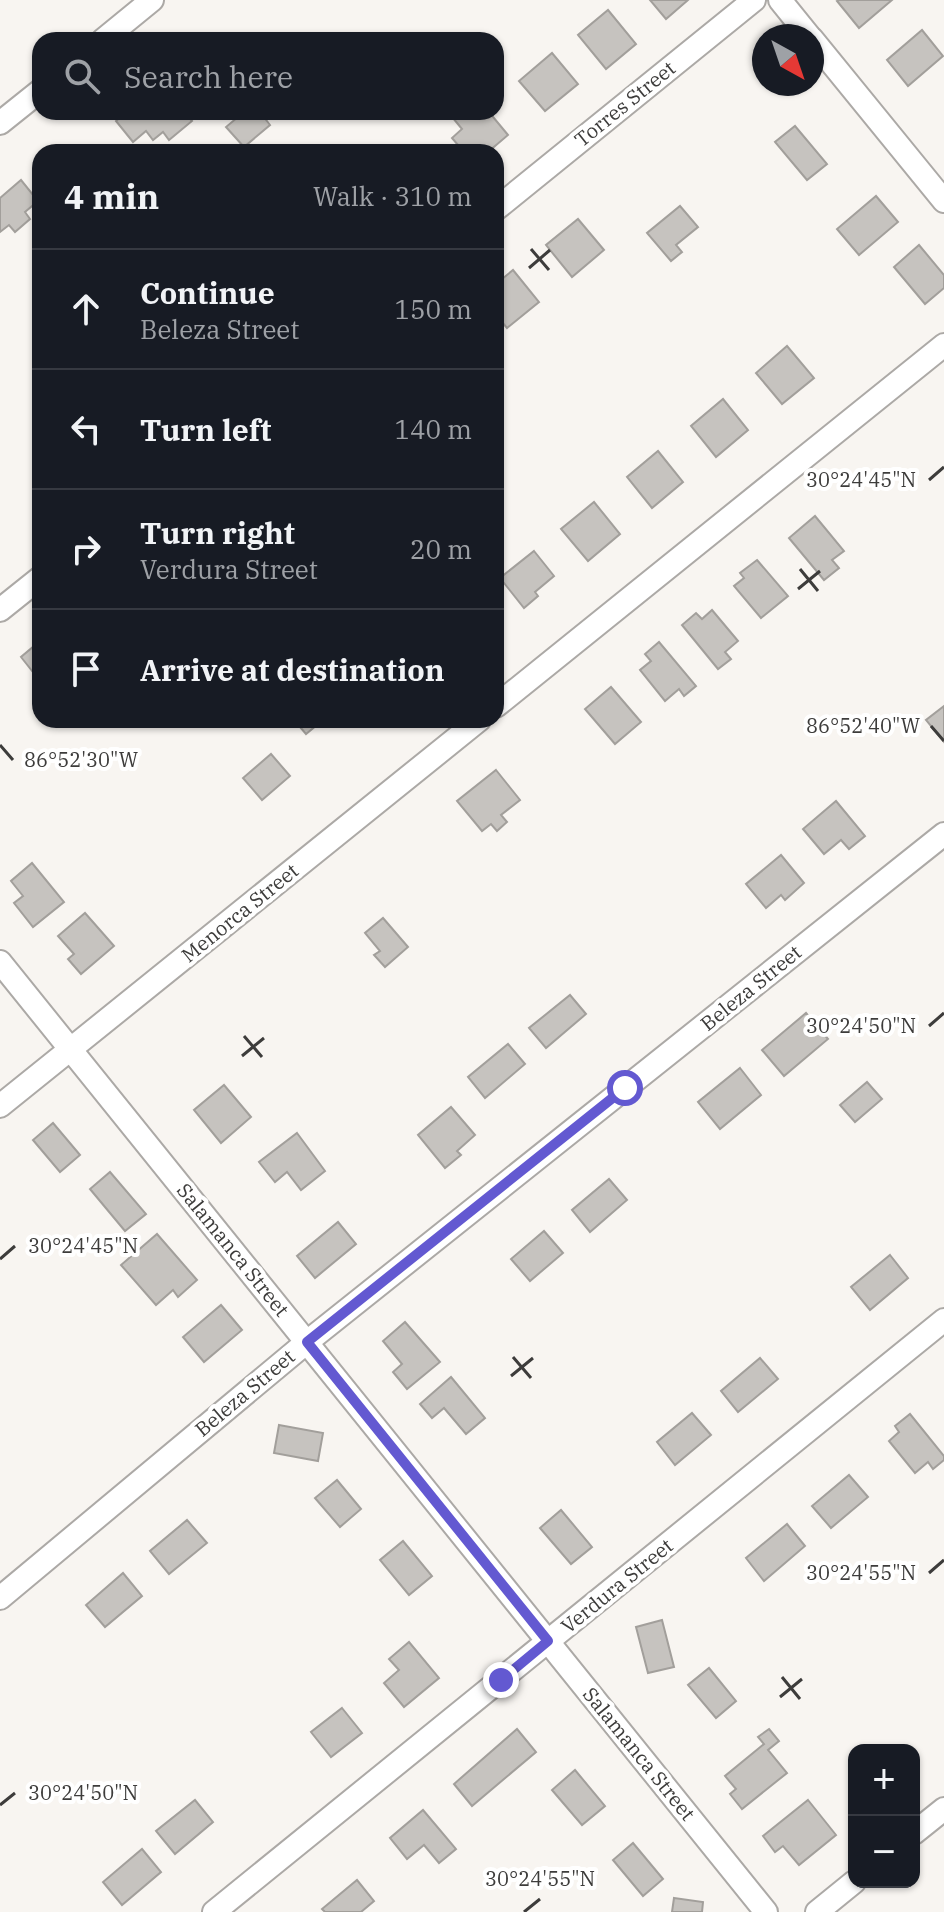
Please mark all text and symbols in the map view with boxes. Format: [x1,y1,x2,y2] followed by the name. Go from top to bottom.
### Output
[752,24,824,96] north arrow
[32,32,504,120] search box
[60,54,104,98] icon: search
[569,55,681,153] street label: Torres Street
[124,57,293,96] text: Search here
[64,174,159,218] text: 4 min
[313,179,472,213] text: Walk · 310 m
[140,273,275,312] text: Continue
[64,287,108,331] icon: ahead
[394,292,472,326] text: 150 m
[140,312,299,346] text: Beleza Street
[64,407,108,451] icon: left
[140,410,272,449] text: Turn left
[394,412,472,446] text: 140 m
[806,466,916,493] text: 30°24'45"N
[140,513,295,552] text: Turn right
[64,527,108,571] icon: right
[410,532,472,566] text: 20 m
[140,552,318,586] text: Verdura Street
[64,647,108,691] icon: arrive
[140,650,445,689] text: Arrive at destination
[806,712,920,739] text: 86°52'40"W
[24,746,138,773] text: 86°52'30"W
[176,857,304,968] street label: Menorca Street
[695,939,807,1037] street label: Beleza Street
[806,1012,916,1039] text: 30°24'50"N
[607,1070,643,1106] route start
[171,1177,296,1322] street label: Salamanca Street
[28,1232,138,1259] text: 30°24'45"N
[189,1343,300,1442] street label: Beleza Street
[555,1532,678,1639] street label: Verdura Street
[806,1559,916,1586] text: 30°24'55"N
[483,1662,519,1698] route end
[577,1681,702,1826] street label: Salamanca Street
[848,1744,920,1888] map controls
[848,1744,920,1816] button: +
[28,1779,138,1806] text: 30°24'50"N
[848,1816,920,1888] button: −
[485,1865,595,1892] text: 30°24'55"N

